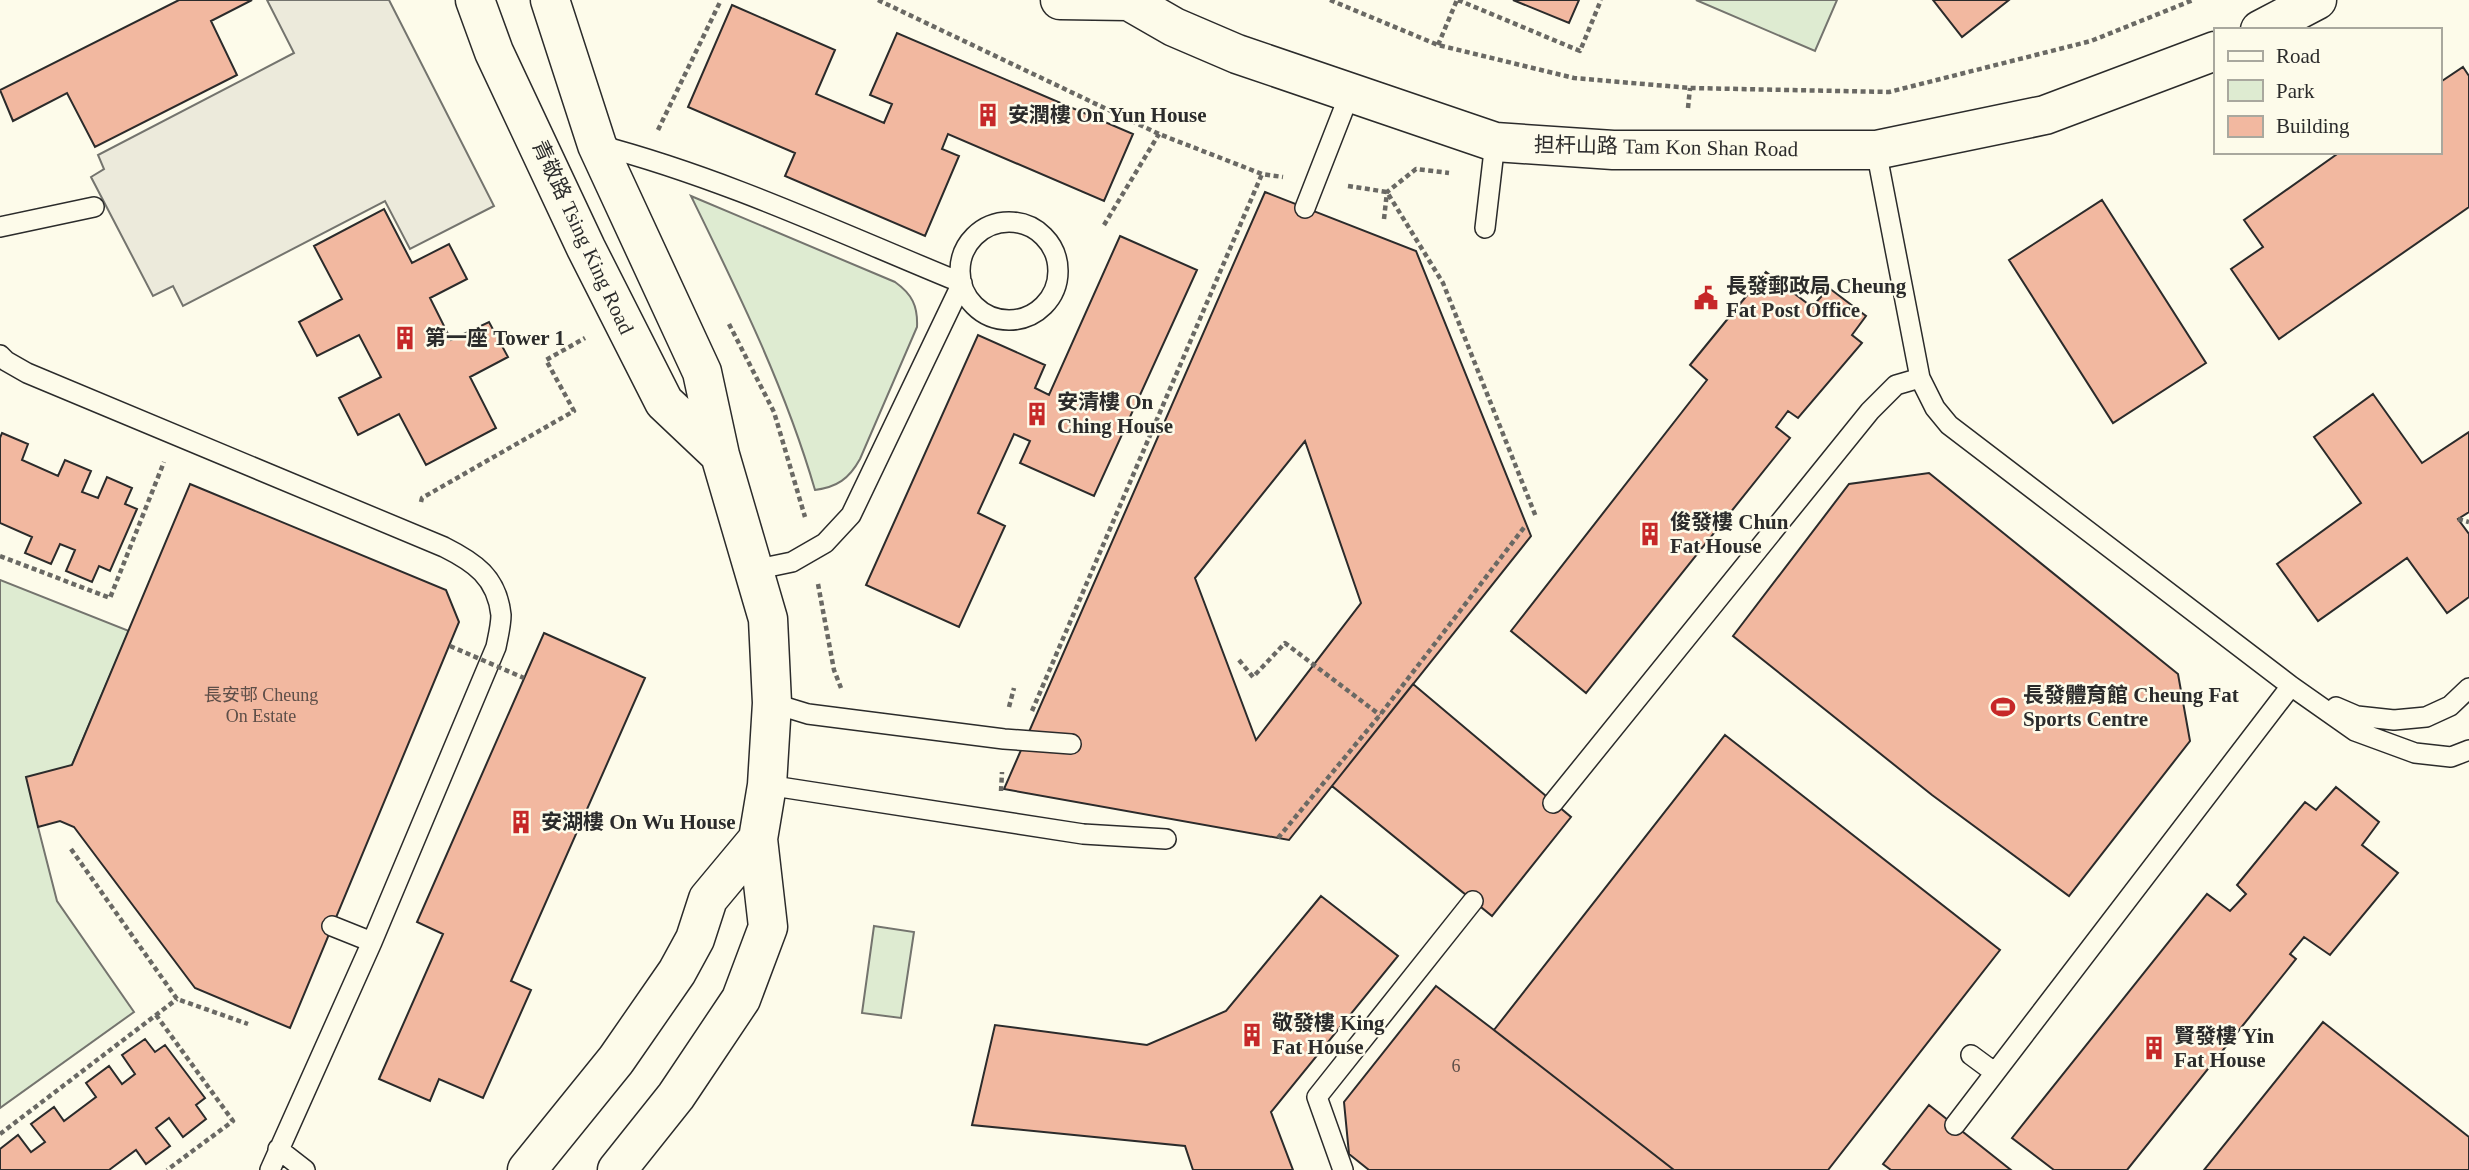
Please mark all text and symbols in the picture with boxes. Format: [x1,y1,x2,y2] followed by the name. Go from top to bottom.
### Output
[2214,28,2441,154] legend
[2276,44,2321,68] text: Road
[2276,79,2315,103] text: Park
[974,101,1002,129] building icon: 安潤樓 On Yun House
[1008,103,1207,127] place label: 安潤樓 On Yun House
[2276,114,2350,138] text: Building
[1534,133,1799,161] street label: 担杆山路 Tam Kon Shan Road
[527,136,639,338] street label: 青敬路 Tsing King Road
[1726,274,1907,322] place label: 長發郵政局 Cheung Fat Post Office
[1692,284,1720,312] public building icon: 長發郵政局 Cheung Fat Post Office
[391,324,419,352] building icon: 第一座 Tower 1
[425,326,565,350] place label: 第一座 Tower 1
[1057,390,1173,438] place label: 安清樓 On Ching House
[1023,400,1051,428] building icon: 安清樓 On Ching House
[1670,510,1789,558] place label: 俊發樓 Chun Fat House
[1636,520,1664,548] building icon: 俊發樓 Chun Fat House
[2023,683,2239,731] place label: 長發體育館 Cheung Fat Sports Centre
[204,685,318,726] house number: 長安邨 Cheung On Estate
[1989,693,2017,721] sports icon: 長發體育館 Cheung Fat Sports Centre
[507,808,535,836] building icon: 安湖樓 On Wu House
[541,810,736,834] place label: 安湖樓 On Wu House
[1272,1011,1385,1059] place label: 敬發樓 King Fat House
[1238,1021,1266,1049] building icon: 敬發樓 King Fat House
[2174,1024,2274,1072] place label: 賢發樓 Yin Fat House
[2140,1034,2168,1062] building icon: 賢發樓 Yin Fat House
[1452,1056,1461,1076] house number: 6

